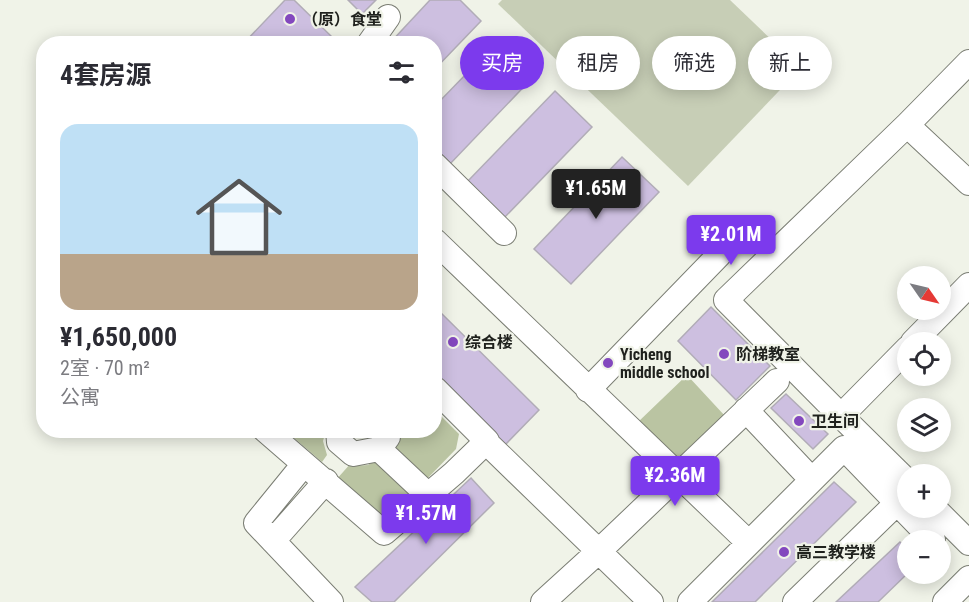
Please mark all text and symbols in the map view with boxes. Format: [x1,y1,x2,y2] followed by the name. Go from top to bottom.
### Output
[302,10,382,29] place label: （原）食堂
[283,12,297,26] marker: （原）食堂
[460,36,544,90] chip: 买房
[556,36,640,90] chip: 租房
[652,36,736,90] chip: 筛选
[748,36,832,90] chip: 新上
[385,56,418,89] icon: filters
[60,60,151,90] text: 4套房源
[185,163,293,271] icon: home
[547,169,645,220] pin: ¥1.65M
[566,176,626,200] text: ¥1.65M
[682,215,780,266] pin: ¥2.01M
[701,222,761,246] text: ¥2.01M
[897,266,951,320] north arrow
[897,266,951,584] map controls
[60,322,177,352] text: ¥1,650,000
[897,332,951,386] button: locate
[465,333,513,352] place label: 综合楼
[446,335,460,349] marker: 综合楼
[620,345,710,382] place label: Yicheng middle school
[736,345,800,364] place label: 阶梯教室
[717,347,731,361] marker: 阶梯教室
[60,356,150,380] text: 2室 · 70 m²
[601,356,615,370] marker: Yicheng middle school
[60,385,100,409] text: 公寓
[897,398,951,452] button: layers
[811,412,859,431] place label: 卫生间
[792,414,806,428] marker: 卫生间
[626,456,724,507] pin: ¥2.36M
[645,463,705,487] text: ¥2.36M
[897,464,951,518] button: +
[377,494,475,545] pin: ¥1.57M
[396,501,456,525] text: ¥1.57M
[897,530,951,584] button: −
[796,543,876,562] place label: 高三教学楼
[777,545,791,559] marker: 高三教学楼

